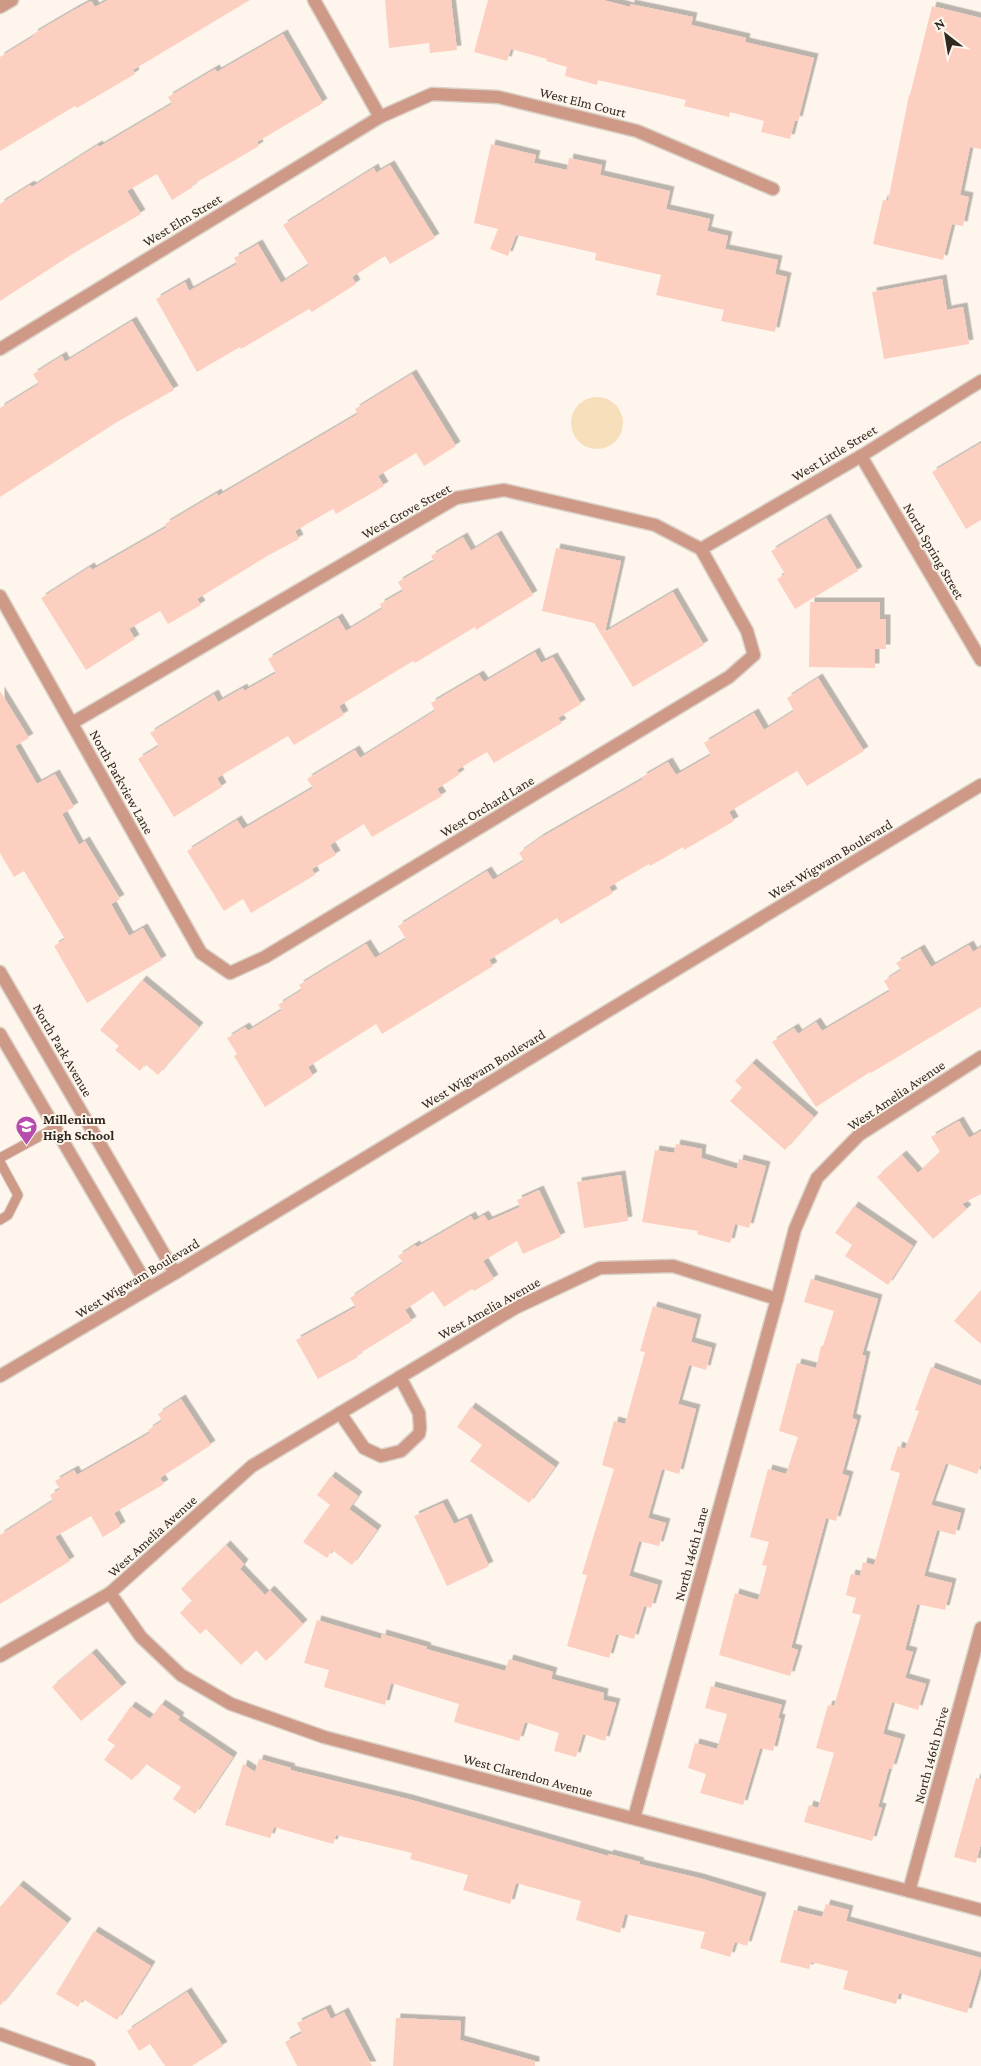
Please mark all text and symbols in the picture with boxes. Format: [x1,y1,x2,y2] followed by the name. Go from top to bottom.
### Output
[921,10,971,60] north arrow
[931,14,948,33] text: N
[538,84,628,121] street label: West Elm Court
[140,190,225,250] street label: West Elm Street
[789,421,880,485] street label: West Little Street
[359,480,454,542] street label: West Grove Street
[900,500,968,602] street label: North Spring Street
[87,727,157,837] street label: North Parkview Lane
[437,772,537,840] street label: West Orchard Lane
[765,815,895,902] street label: West Wigwam Boulevard
[30,1001,96,1099] street label: North Park Avenue
[418,1025,548,1112] street label: West Wigwam Boulevard
[844,1056,948,1134] street label: West Amelia Avenue
[43,1111,114,1143] place label: Millenium High School
[15,1115,39,1146] school or university icon: Millenium High School
[72,1234,202,1321] street label: West Wigwam Boulevard
[435,1273,543,1343] street label: West Amelia Avenue
[104,1492,200,1580] street label: West Amelia Avenue
[671,1505,711,1603] street label: North 146th Lane
[910,1705,952,1805] street label: North 146th Drive
[461,1750,595,1800] street label: West Clarendon Avenue

